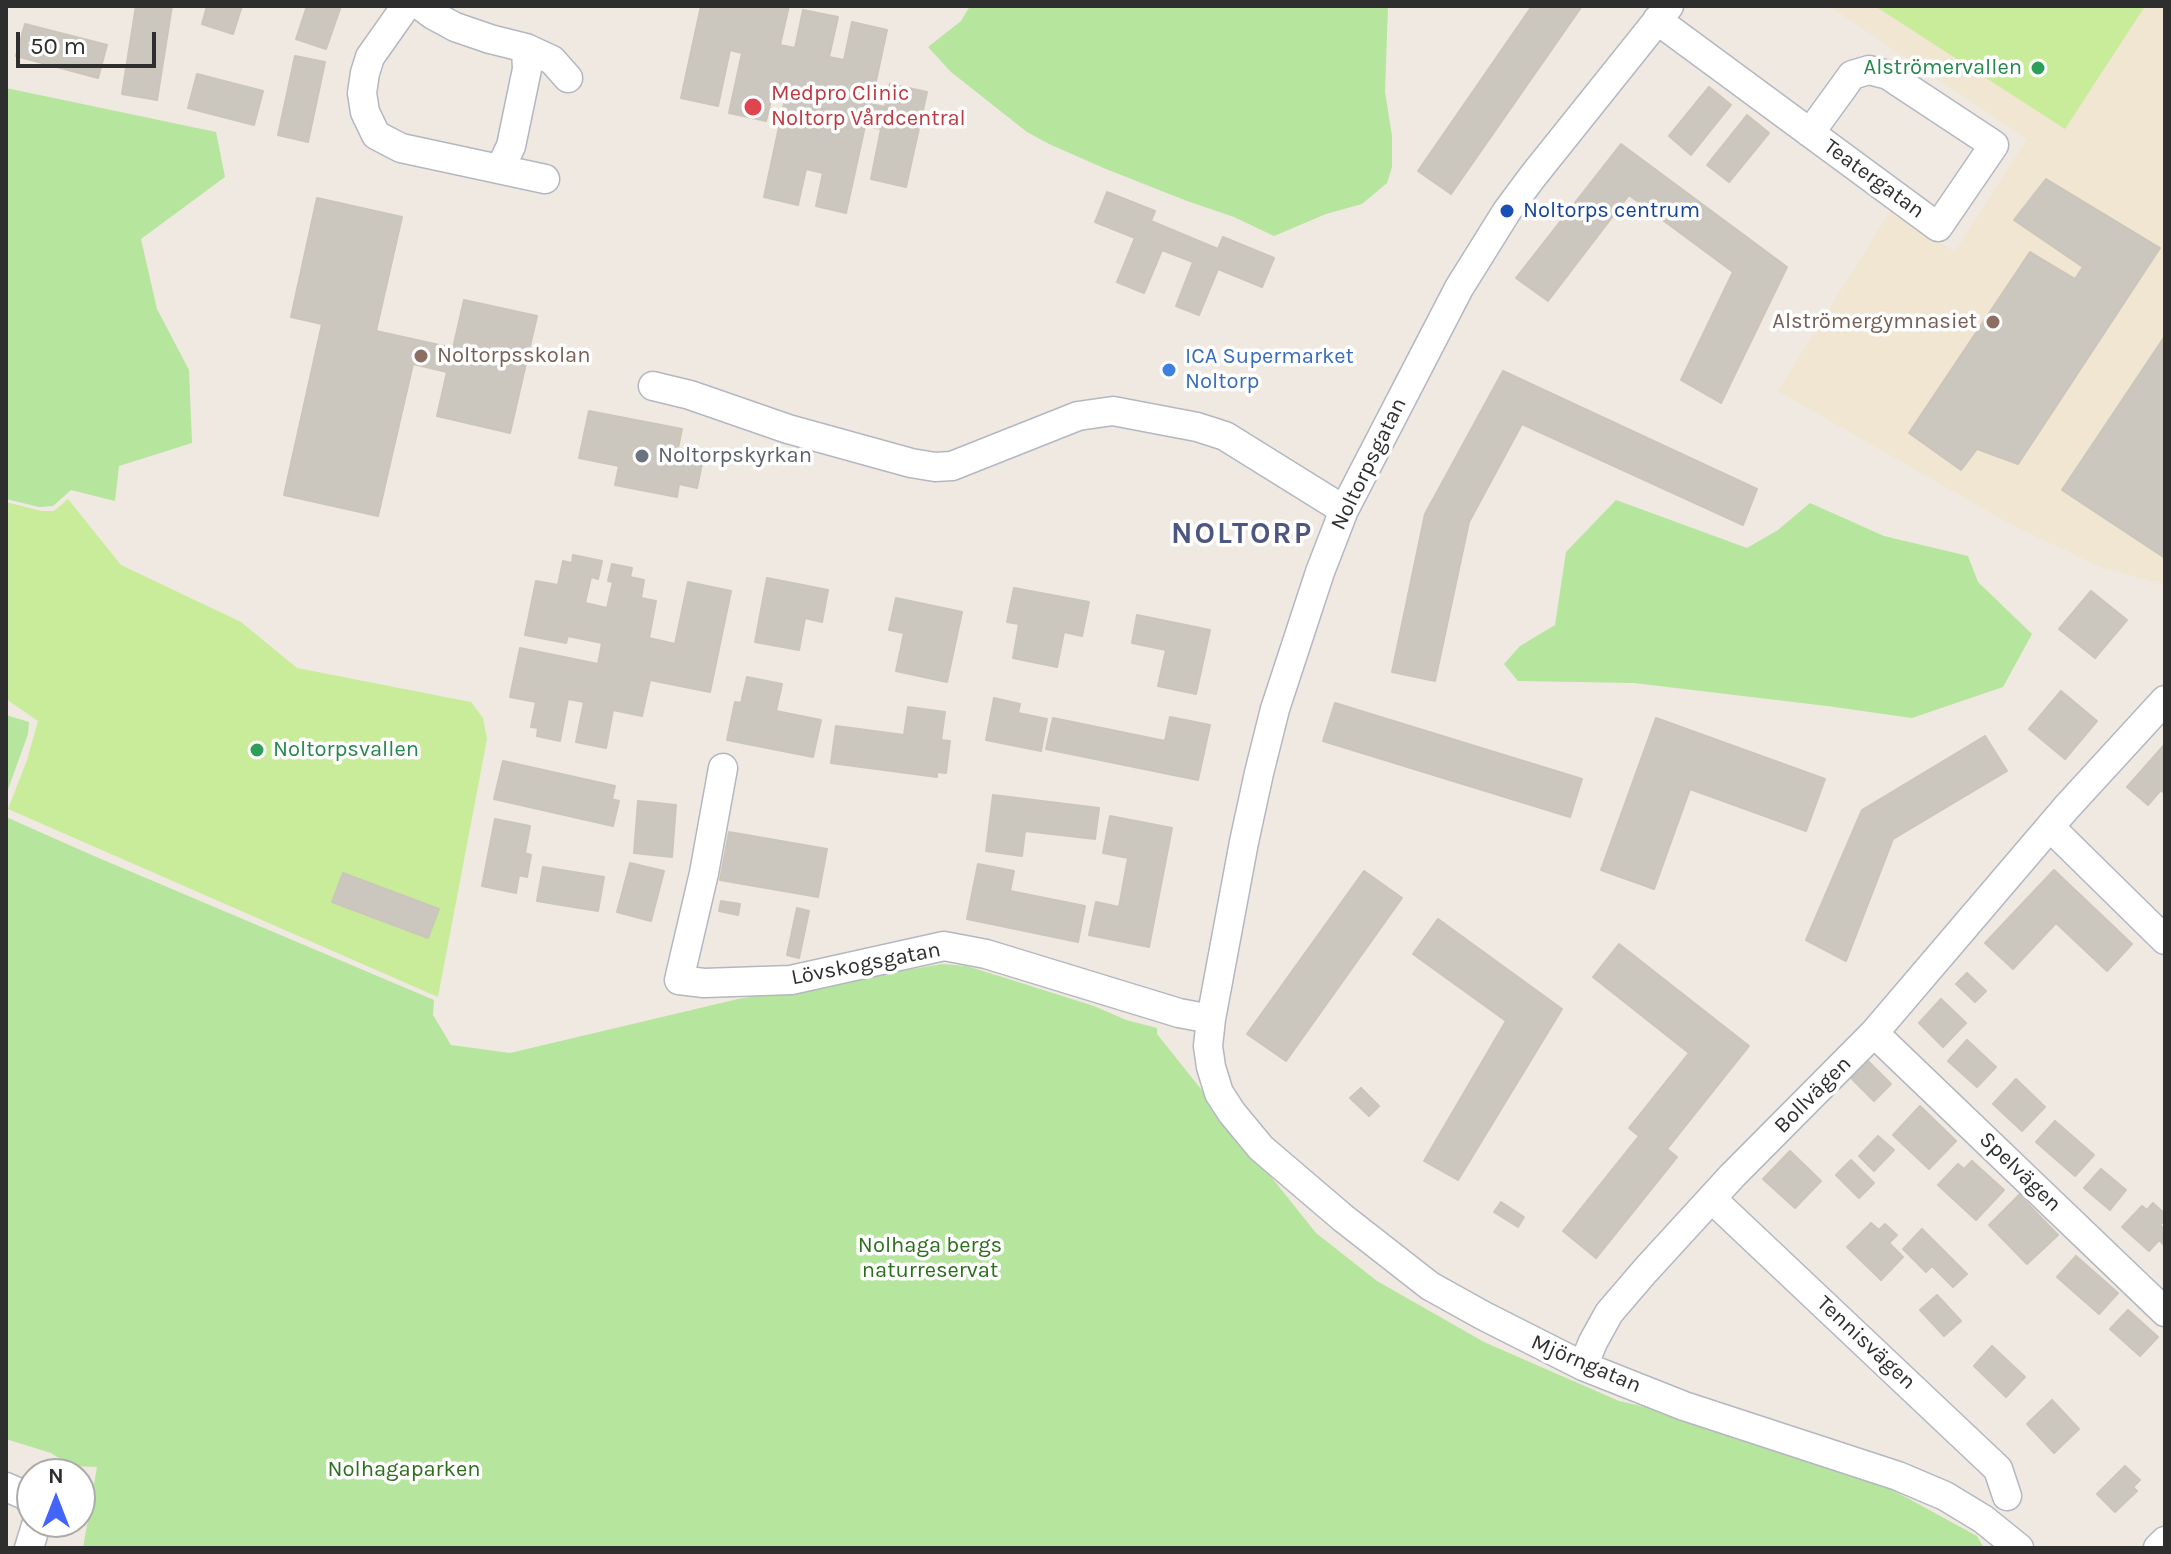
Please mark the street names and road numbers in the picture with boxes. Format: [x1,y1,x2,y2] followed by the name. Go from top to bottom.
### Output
[1818,134,1930,224] street label: Teatergatan
[1326,393,1412,535] street label: Noltorpsgatan
[789,937,943,991] street label: Lövskogsgatan
[1769,1051,1857,1139] street label: Bollvägen
[1974,1126,2066,1218] street label: Spelvägen
[1811,1291,1921,1395] street label: Tennisvägen
[1527,1329,1645,1399] street label: Mjörngatan

